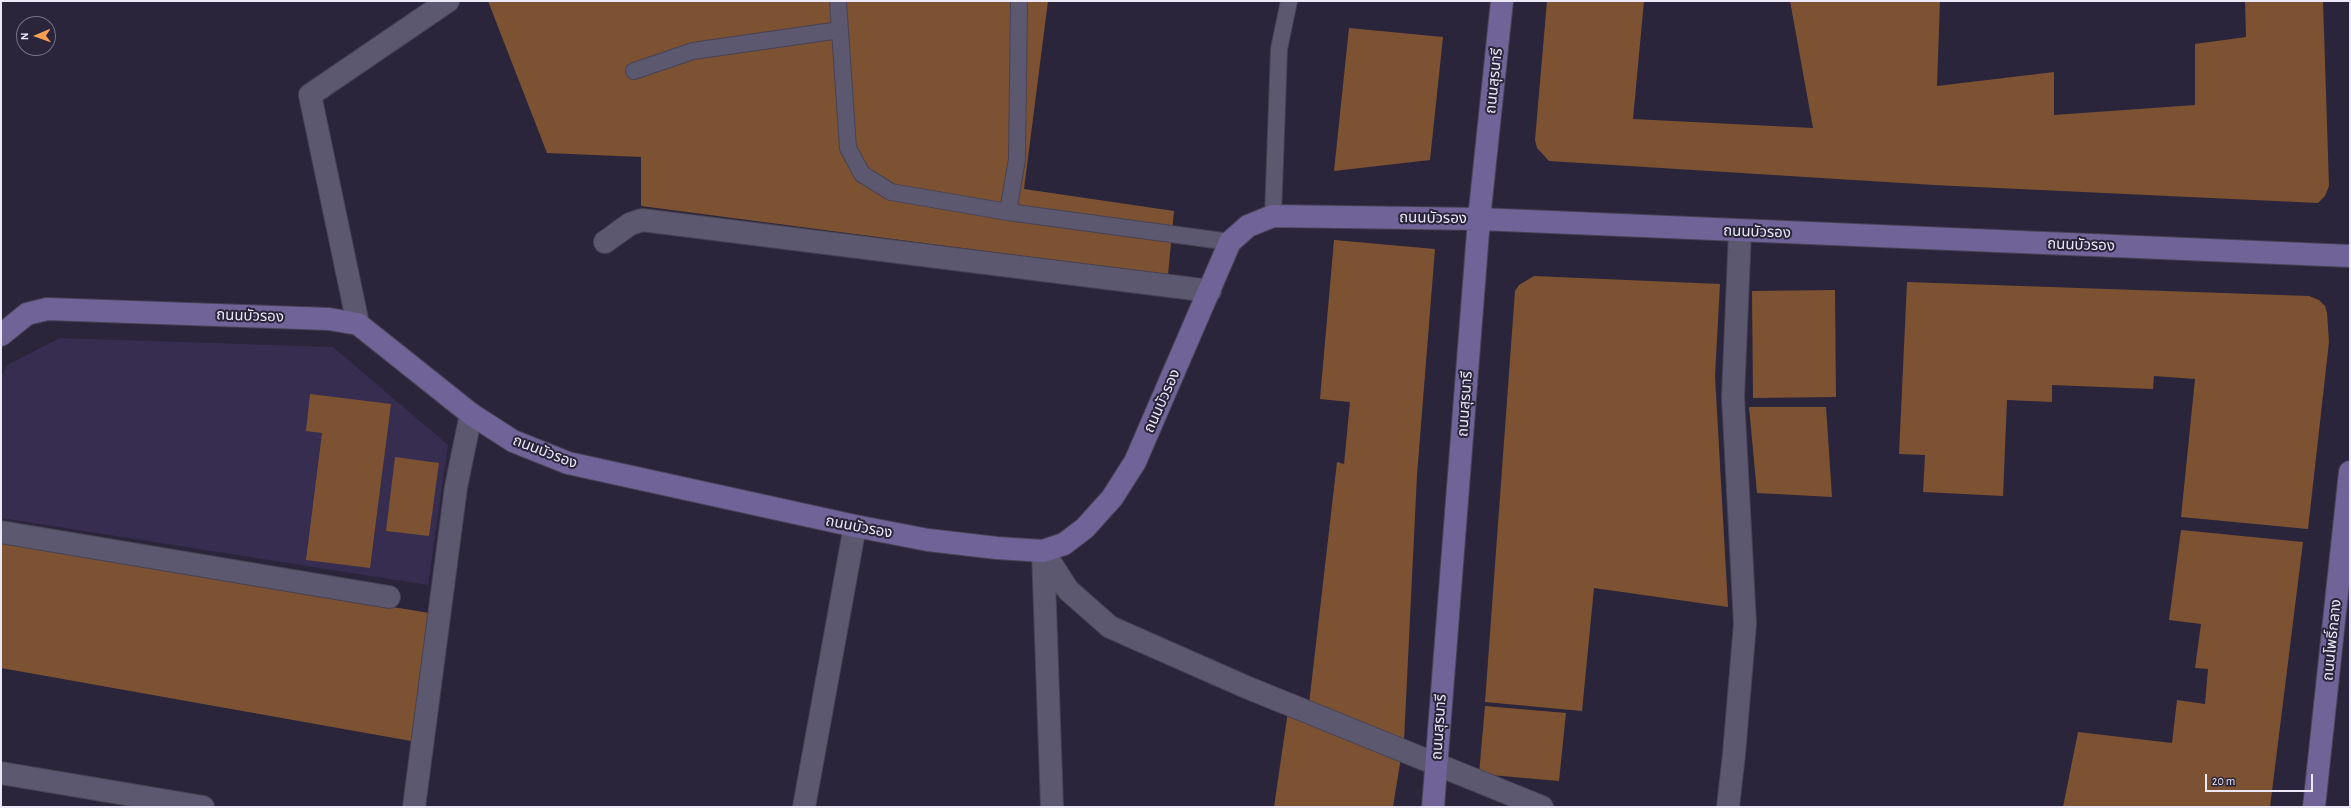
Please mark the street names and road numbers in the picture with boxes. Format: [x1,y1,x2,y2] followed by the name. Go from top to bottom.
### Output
[1482,47,1506,115] street label: ถนนสุรนารี
[1399,208,1467,228] street label: ถนนบัวรอง
[1723,222,1791,242] street label: ถนนบัวรอง
[2047,235,2115,255] street label: ถนนบัวรอง
[216,306,284,326] street label: ถนนบัวรอง
[1140,366,1184,436] street label: ถนนบัวรอง
[1454,370,1476,438] street label: ถนนสุรนารี
[510,431,580,473] street label: ถนนบัวรอง
[824,512,894,542] street label: ถนนบัวรอง
[2319,598,2345,682] street label: ถนนโพธิ์กลาง
[1428,693,1450,761] street label: ถนนสุรนารี

